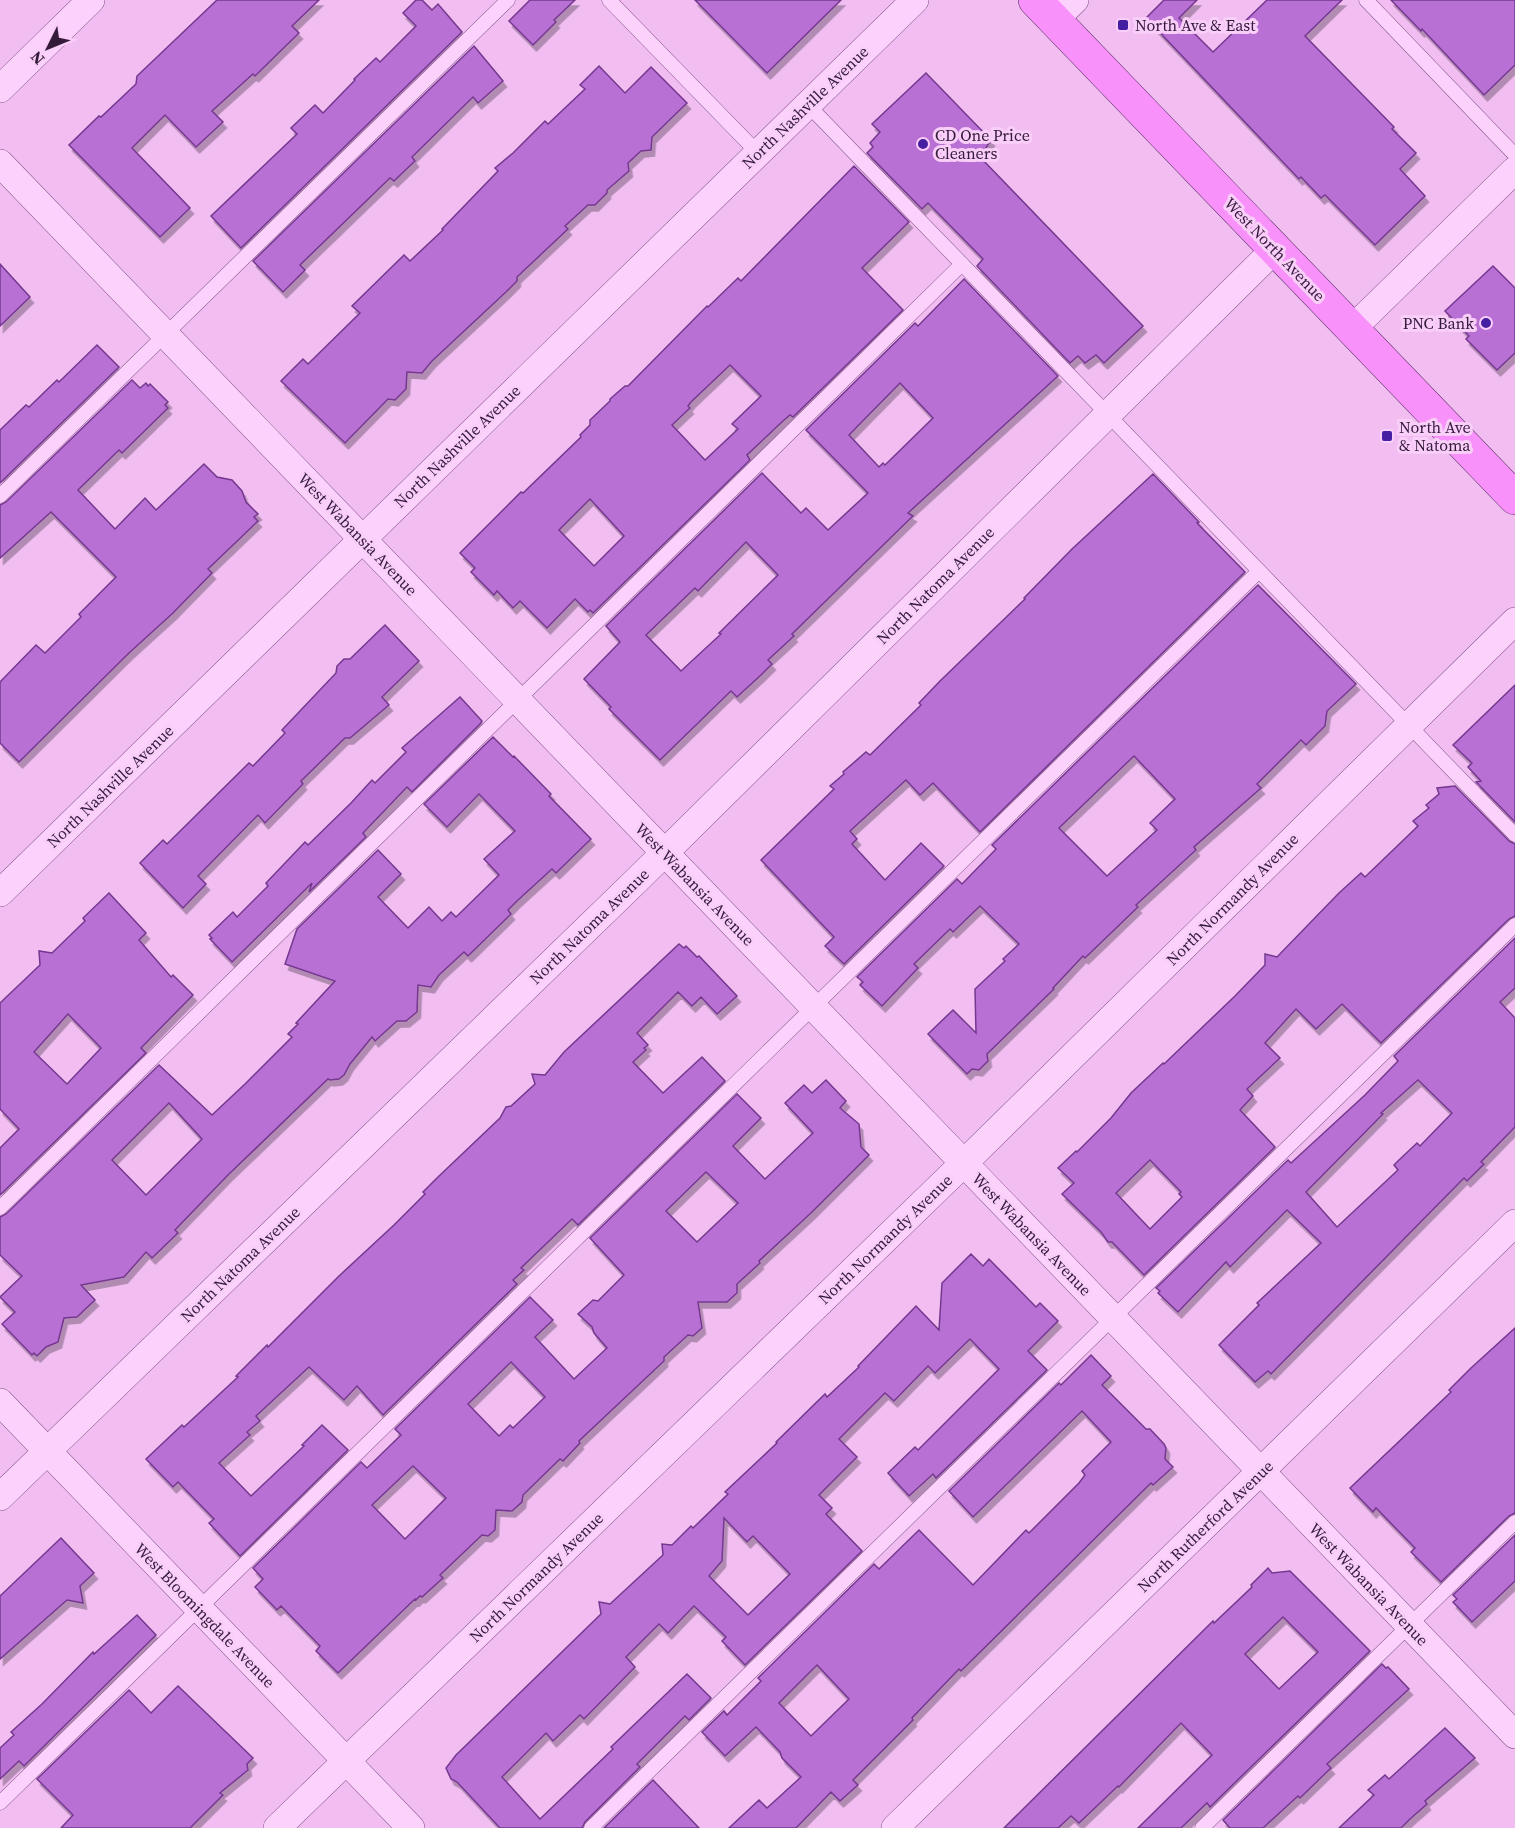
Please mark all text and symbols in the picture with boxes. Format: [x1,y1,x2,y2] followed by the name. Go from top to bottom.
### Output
[1135,14,1256,36] place label: North Ave & East
[18,18,78,78] north arrow
[1116,18,1130,32] marker: North Ave & East
[737,41,873,173] street label: North Nashville Avenue
[25,46,49,70] text: N
[935,124,1030,164] place label: CD One Price Cleaners
[916,137,930,151] marker: CD One Price Cleaners
[1220,192,1330,306] street label: West North Avenue
[1403,312,1474,334] place label: PNC Bank
[1479,316,1493,330] marker: PNC Bank
[389,380,525,512] street label: North Nashville Avenue
[1399,416,1471,456] place label: North Ave & Natoma
[1380,429,1394,443] marker: North Ave & Natoma
[293,468,423,600] street label: West Wabansia Avenue
[871,521,999,649] street label: North Natoma Avenue
[42,720,178,852] street label: North Nashville Avenue
[630,818,760,950] street label: West Wabansia Avenue
[1161,828,1303,970] street label: North Normandy Avenue
[524,863,654,989] street label: North Natoma Avenue
[967,1168,1097,1300] street label: West Wabansia Avenue
[813,1169,957,1309] street label: North Normandy Avenue
[175,1201,305,1327] street label: North Natoma Avenue
[1132,1455,1278,1597] street label: North Rutherford Avenue
[464,1507,608,1647] street label: North Normandy Avenue
[1304,1518,1434,1650] street label: West Wabansia Avenue
[130,1538,280,1692] street label: West Bloomingdale Avenue

